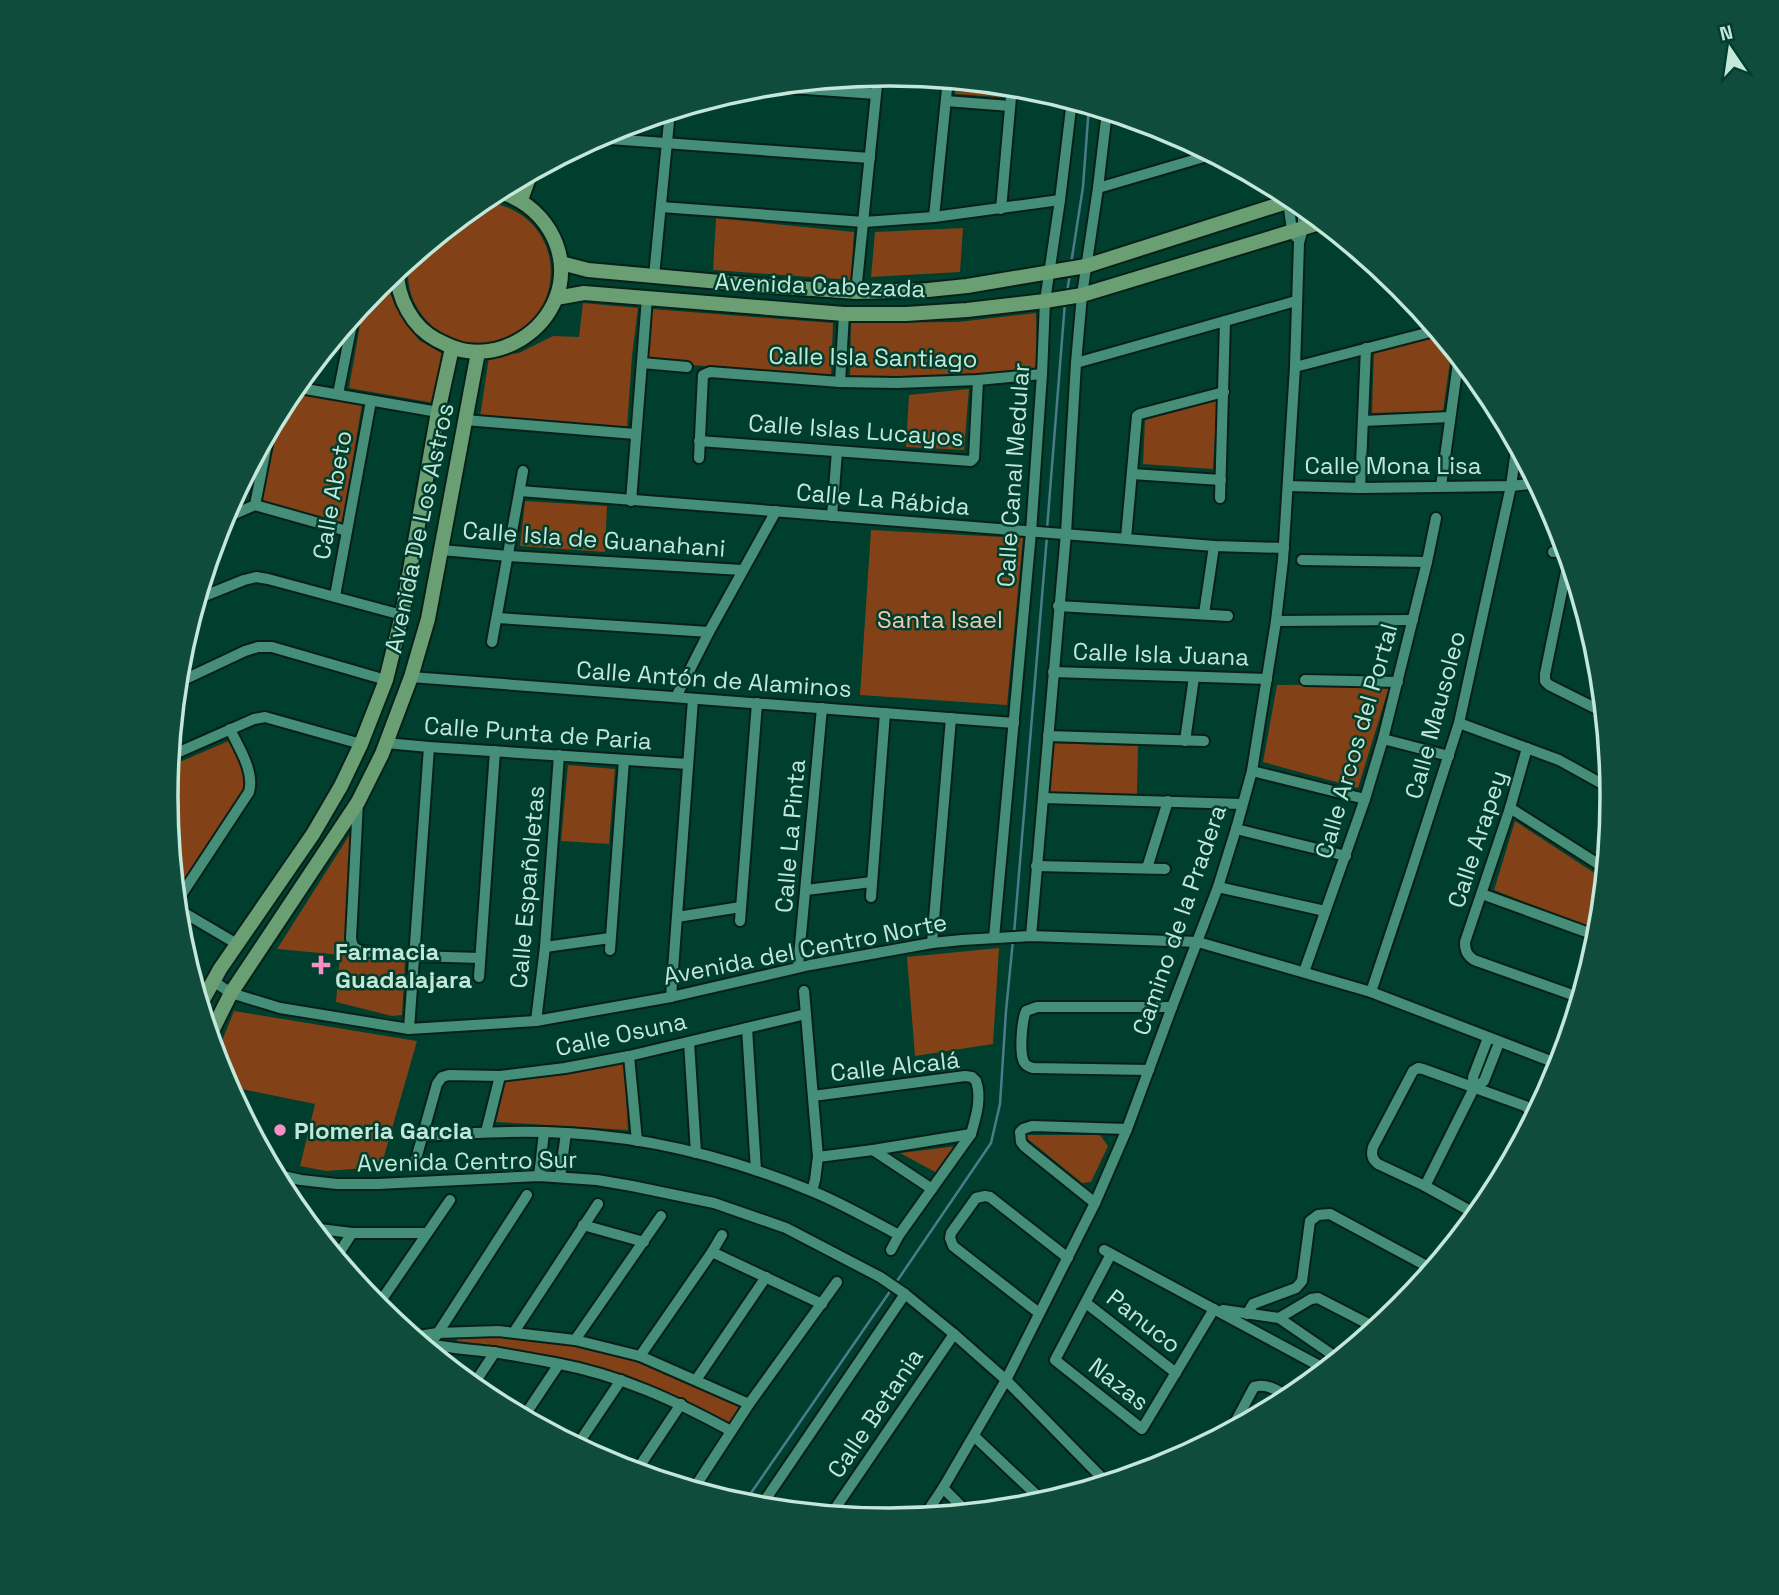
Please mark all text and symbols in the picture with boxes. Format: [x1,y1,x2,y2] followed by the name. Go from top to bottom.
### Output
[1695,14,1765,84] north arrow
[1717,19,1735,47] text: N
[714,266,926,304] street label: Avenida Cabezada
[768,340,978,374] street label: Calle Isla Santiago
[990,362,1036,588] street label: Calle Canal Medular
[377,400,461,656] street label: Avenida De Los Astros
[747,407,965,453] street label: Calle Islas Lucayos
[305,428,359,562] street label: Calle Abeto
[1305,450,1482,481] street label: Calle Mona Lisa
[795,476,971,522] street label: Calle La Rábida
[461,514,727,564] street label: Calle Isla de Guanahani
[877,604,1003,635] park label: Santa Isael
[1308,620,1404,862] street label: Calle Arcos del Portal
[1398,628,1472,802] street label: Calle Mausoleo
[1072,635,1250,673] street label: Calle Isla Juana
[575,654,853,704] street label: Calle Antón de Alaminos
[423,710,653,756] street label: Calle Punta de Paria
[768,758,812,914] street label: Calle La Pinta
[1440,766,1514,912] street label: Calle Arapey
[503,784,551,990] street label: Calle Españoletas
[1125,800,1233,1039] street label: Camino de la Pradera
[661,906,949,992] street label: Avenida del Centro Norte
[335,936,472,995] place label: Farmacia Guadalajara
[313,957,329,973] marker: Farmacia Guadalajara
[553,1005,690,1063] street label: Calle Osuna
[829,1044,961,1088] street label: Calle Alcalá
[294,1115,473,1146] place label: Plomeria Garcia
[272,1122,288,1138] marker: Plomeria Garcia
[357,1144,577,1178] street label: Avenida Centro Sur
[1100,1282,1188,1360] street label: Panuco
[820,1342,930,1484] street label: Calle Betania
[1082,1351,1156,1417] street label: Nazas

